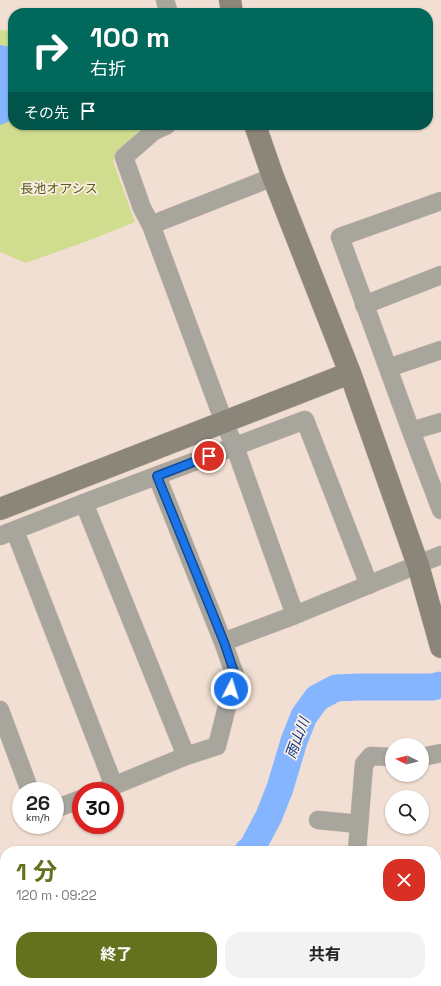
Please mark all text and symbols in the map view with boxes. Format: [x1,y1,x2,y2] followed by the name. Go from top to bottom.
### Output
[90,19,170,55] text: 100 m
[24,24,76,76] icon: right
[90,57,126,80] text: 右折
[77,100,99,122] icon: arrive
[24,103,69,122] text: その先
[20,180,98,197] park label: 長池オアシス
[192,439,226,473] pin
[198,445,220,467] icon: arrive
[210,668,252,710] position arrow
[281,713,314,761] water label: 雨山川
[385,738,429,782] north arrow
[385,738,429,834] map controls
[72,782,124,834] speed limit sign: 30
[26,790,50,816] text: 26
[385,790,429,834] button: search
[26,811,50,824] text: km/h
[16,856,57,887] text: 1 分
[383,859,425,901] button: close
[16,887,97,904] text: 120 m · 09:22
[16,932,217,978] button: 終了
[225,932,425,978] button: 共有

